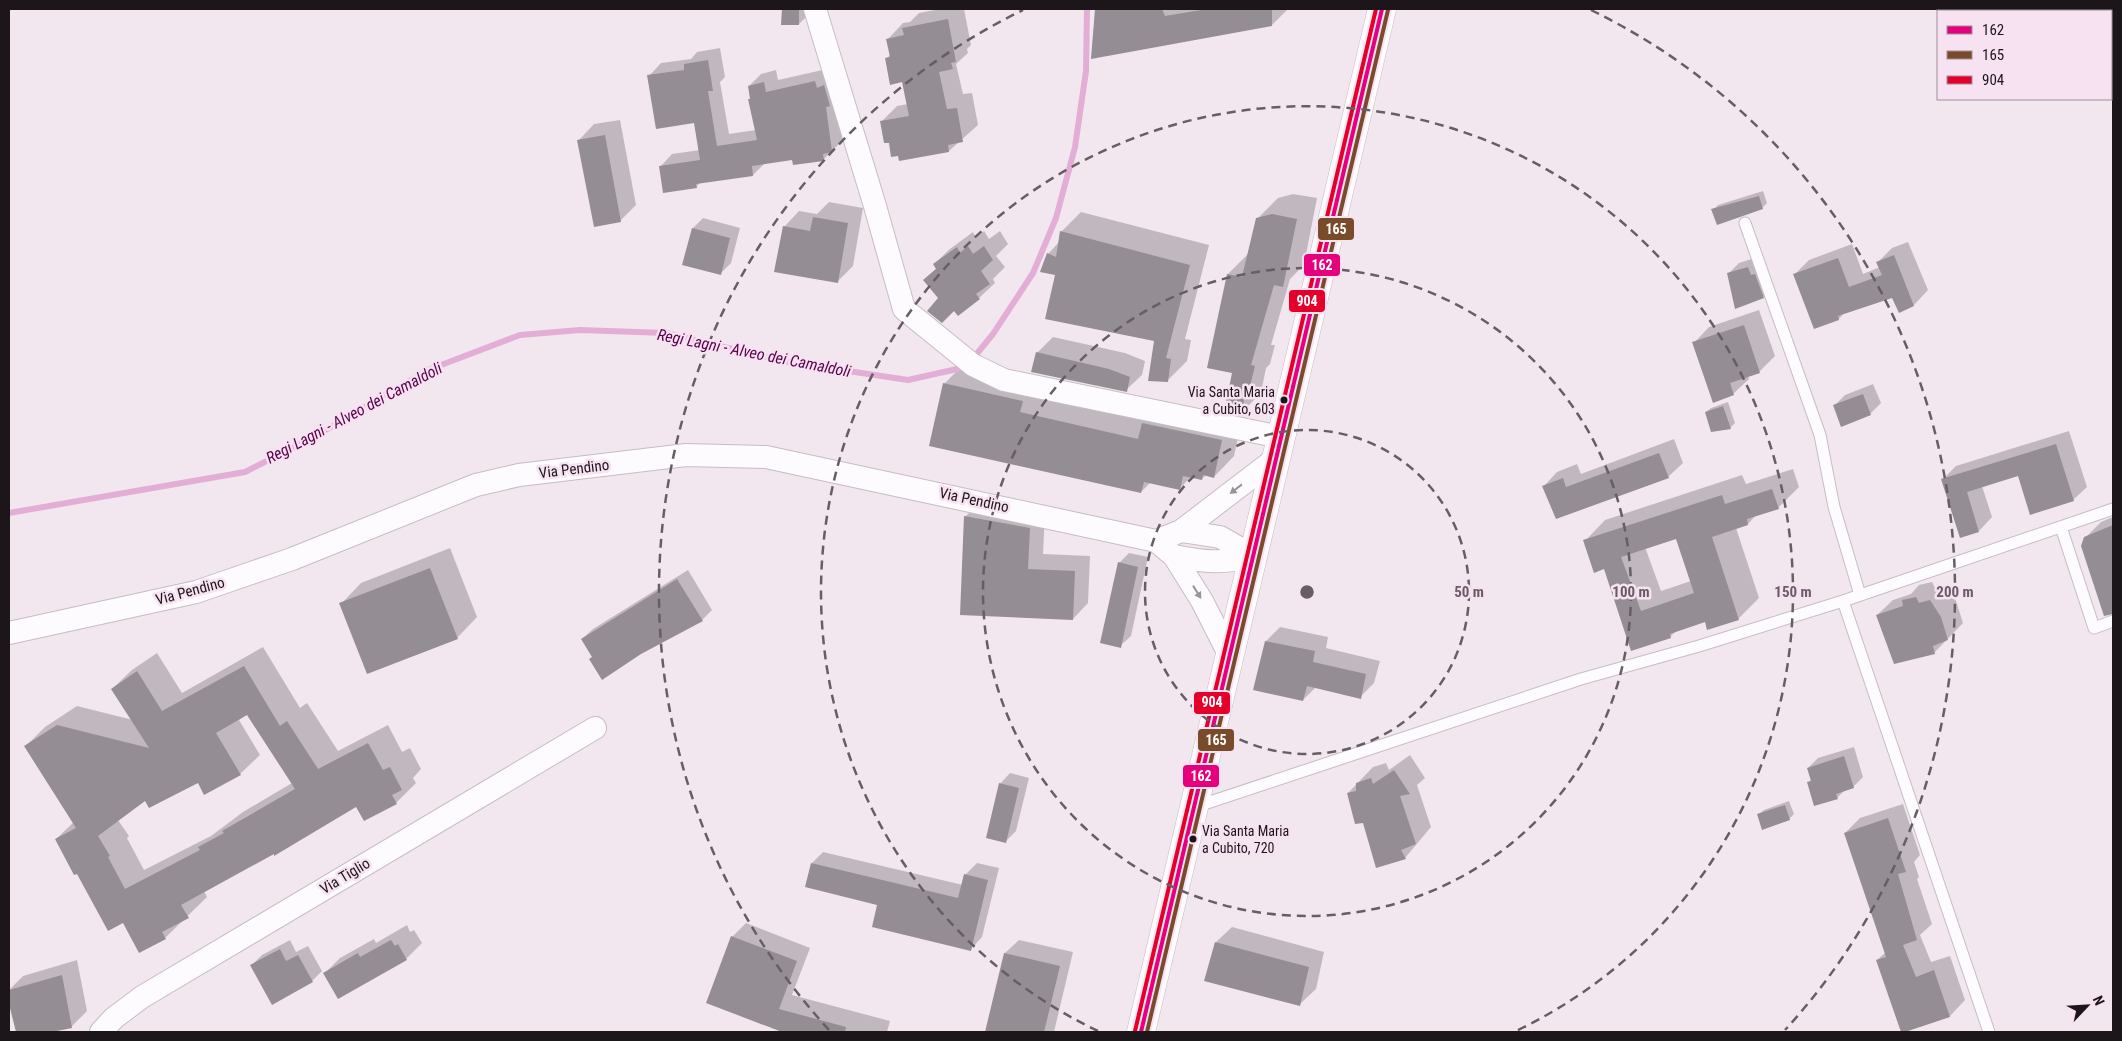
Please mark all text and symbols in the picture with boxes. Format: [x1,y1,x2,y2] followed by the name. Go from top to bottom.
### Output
[1937,10,2112,100] legend
[1982,21,2004,39] text: 162
[1982,46,2004,64] text: 165
[1982,71,2004,89] text: 904
[1317,217,1355,241] line badge: 165
[1325,221,1347,237] text: 165
[1303,253,1341,277] line badge: 162
[1311,257,1333,273] text: 162
[1288,289,1326,313] line badge: 904
[1296,293,1318,309] text: 904
[656,325,853,381] water label: Regi Lagni - Alveo dei Camaldoli
[263,358,446,468] water label: Regi Lagni - Alveo dei Camaldoli
[1188,384,1275,417] place label: Via Santa Maria a Cubito, 603
[1279,395,1289,405] marker: Via Santa Maria a Cubito, 603
[538,456,610,482] street label: Via Pendino
[1230,483,1243,494] one-way arrow
[938,484,1010,516] street label: Via Pendino
[154,573,226,609] street label: Via Pendino
[1298,583,1316,601] centre of rings
[1454,583,1484,601] text: 50 m
[1612,583,1650,601] text: 100 m
[1774,583,1812,601] text: 150 m
[1936,583,1974,601] text: 200 m
[1192,585,1201,598] one-way arrow
[1193,691,1231,715] line badge: 904
[1201,694,1223,710] text: 904
[1197,728,1235,752] line badge: 165
[1205,732,1227,748] text: 165
[1182,764,1220,788] line badge: 162
[1190,768,1212,784] text: 162
[1202,823,1289,856] place label: Via Santa Maria a Cubito, 720
[1188,834,1198,844] marker: Via Santa Maria a Cubito, 720
[317,854,373,898] street label: Via Tiglio
[2062,981,2112,1031] north arrow
[2090,993,2108,1008] text: N

